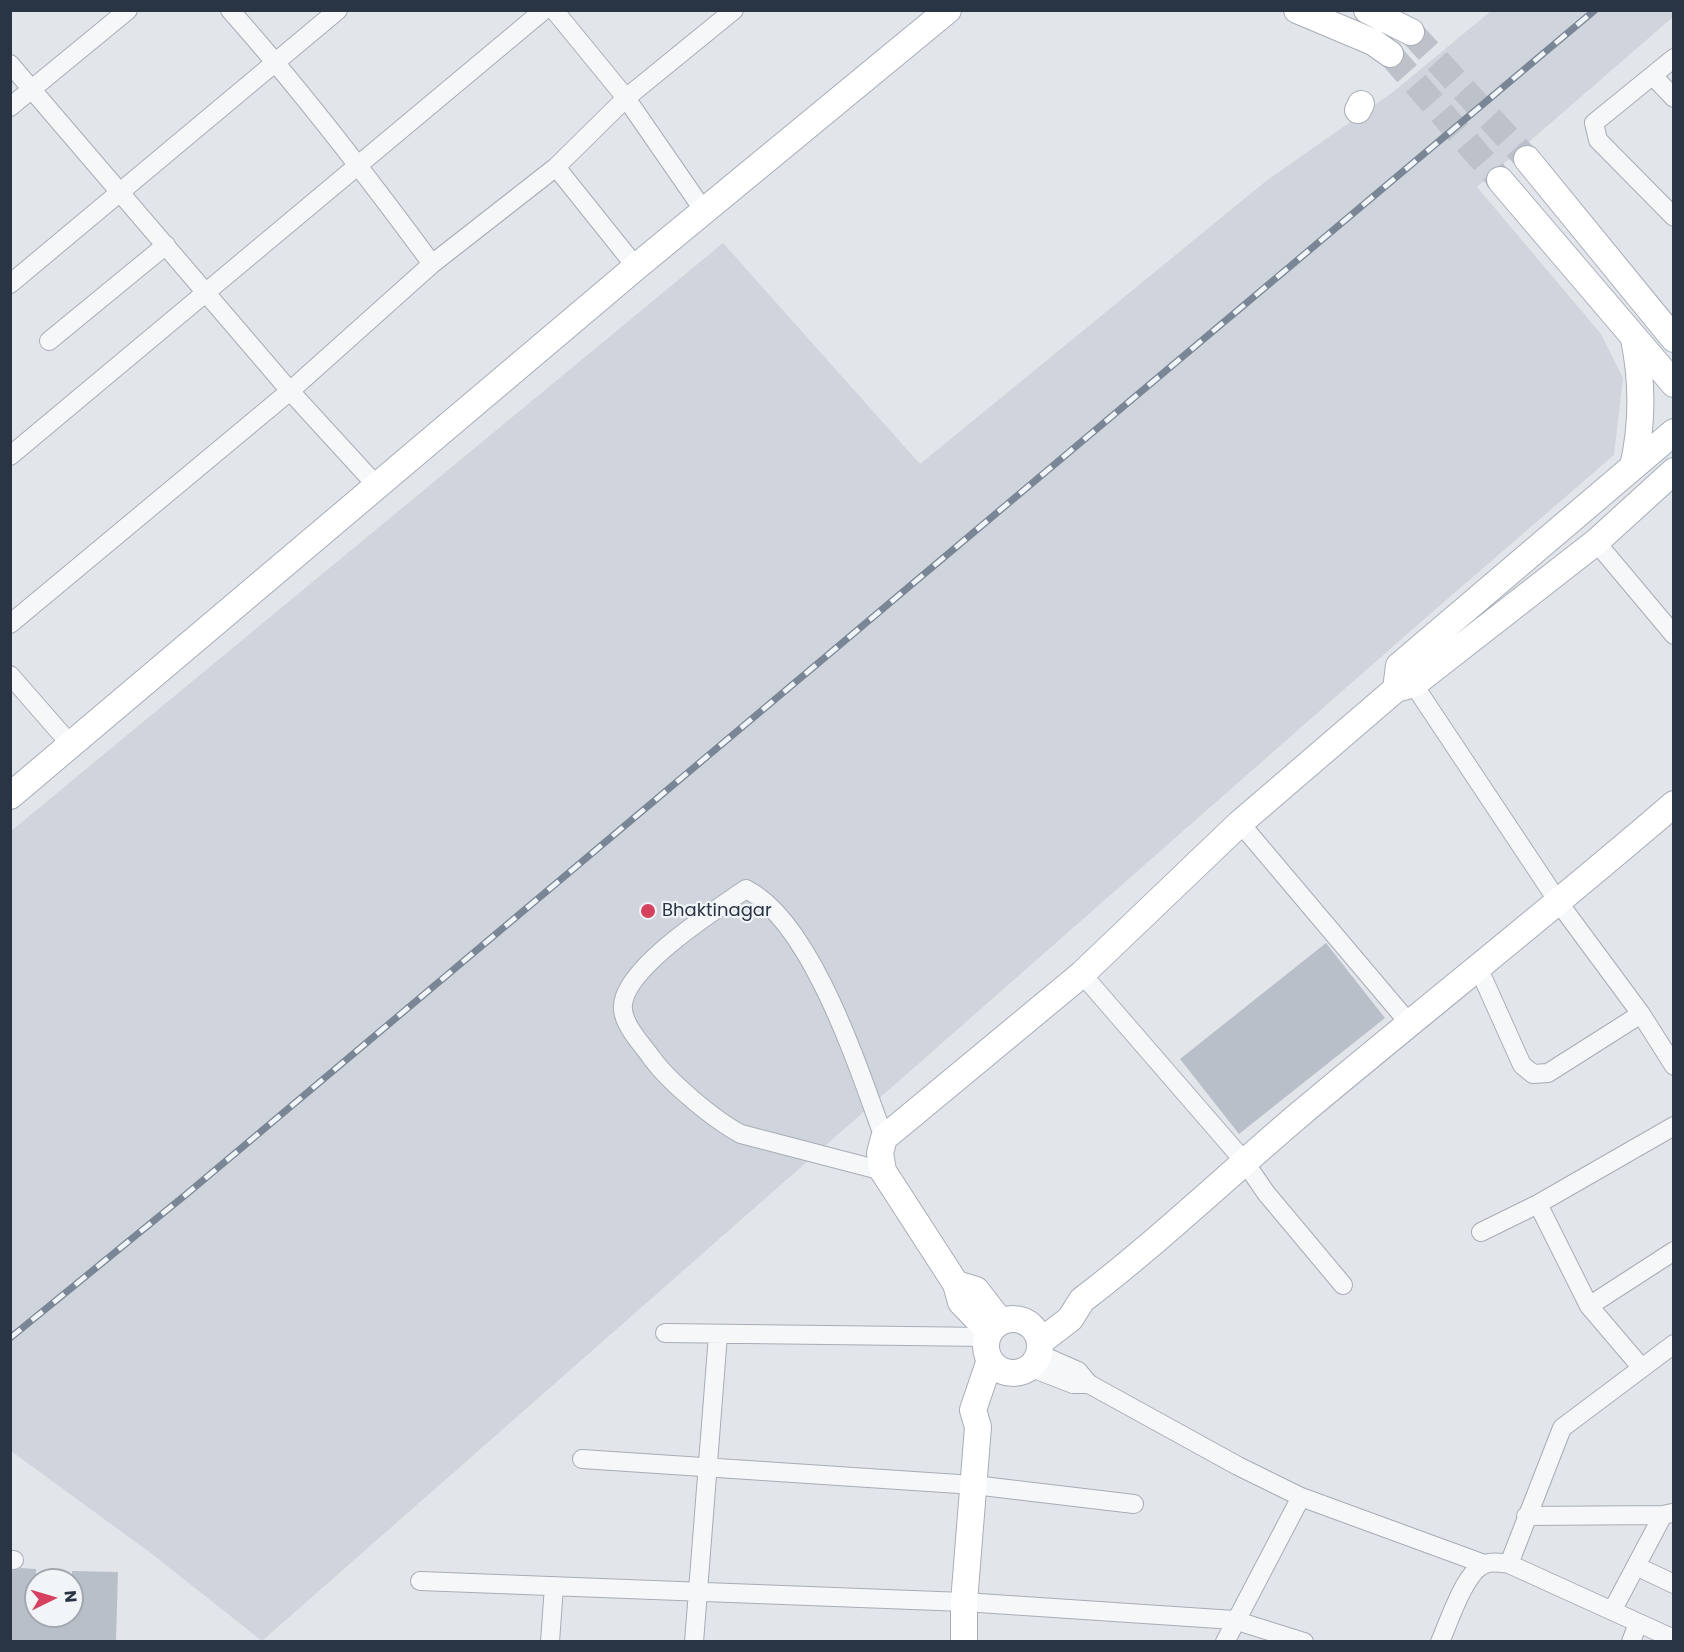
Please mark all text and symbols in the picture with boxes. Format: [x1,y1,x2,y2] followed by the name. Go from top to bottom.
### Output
[662,900,772,922] place label: Bhaktinagar
[639,902,657,920] marker: Bhaktinagar
[24,1568,84,1628] north arrow
[58,1590,82,1604] text: N

